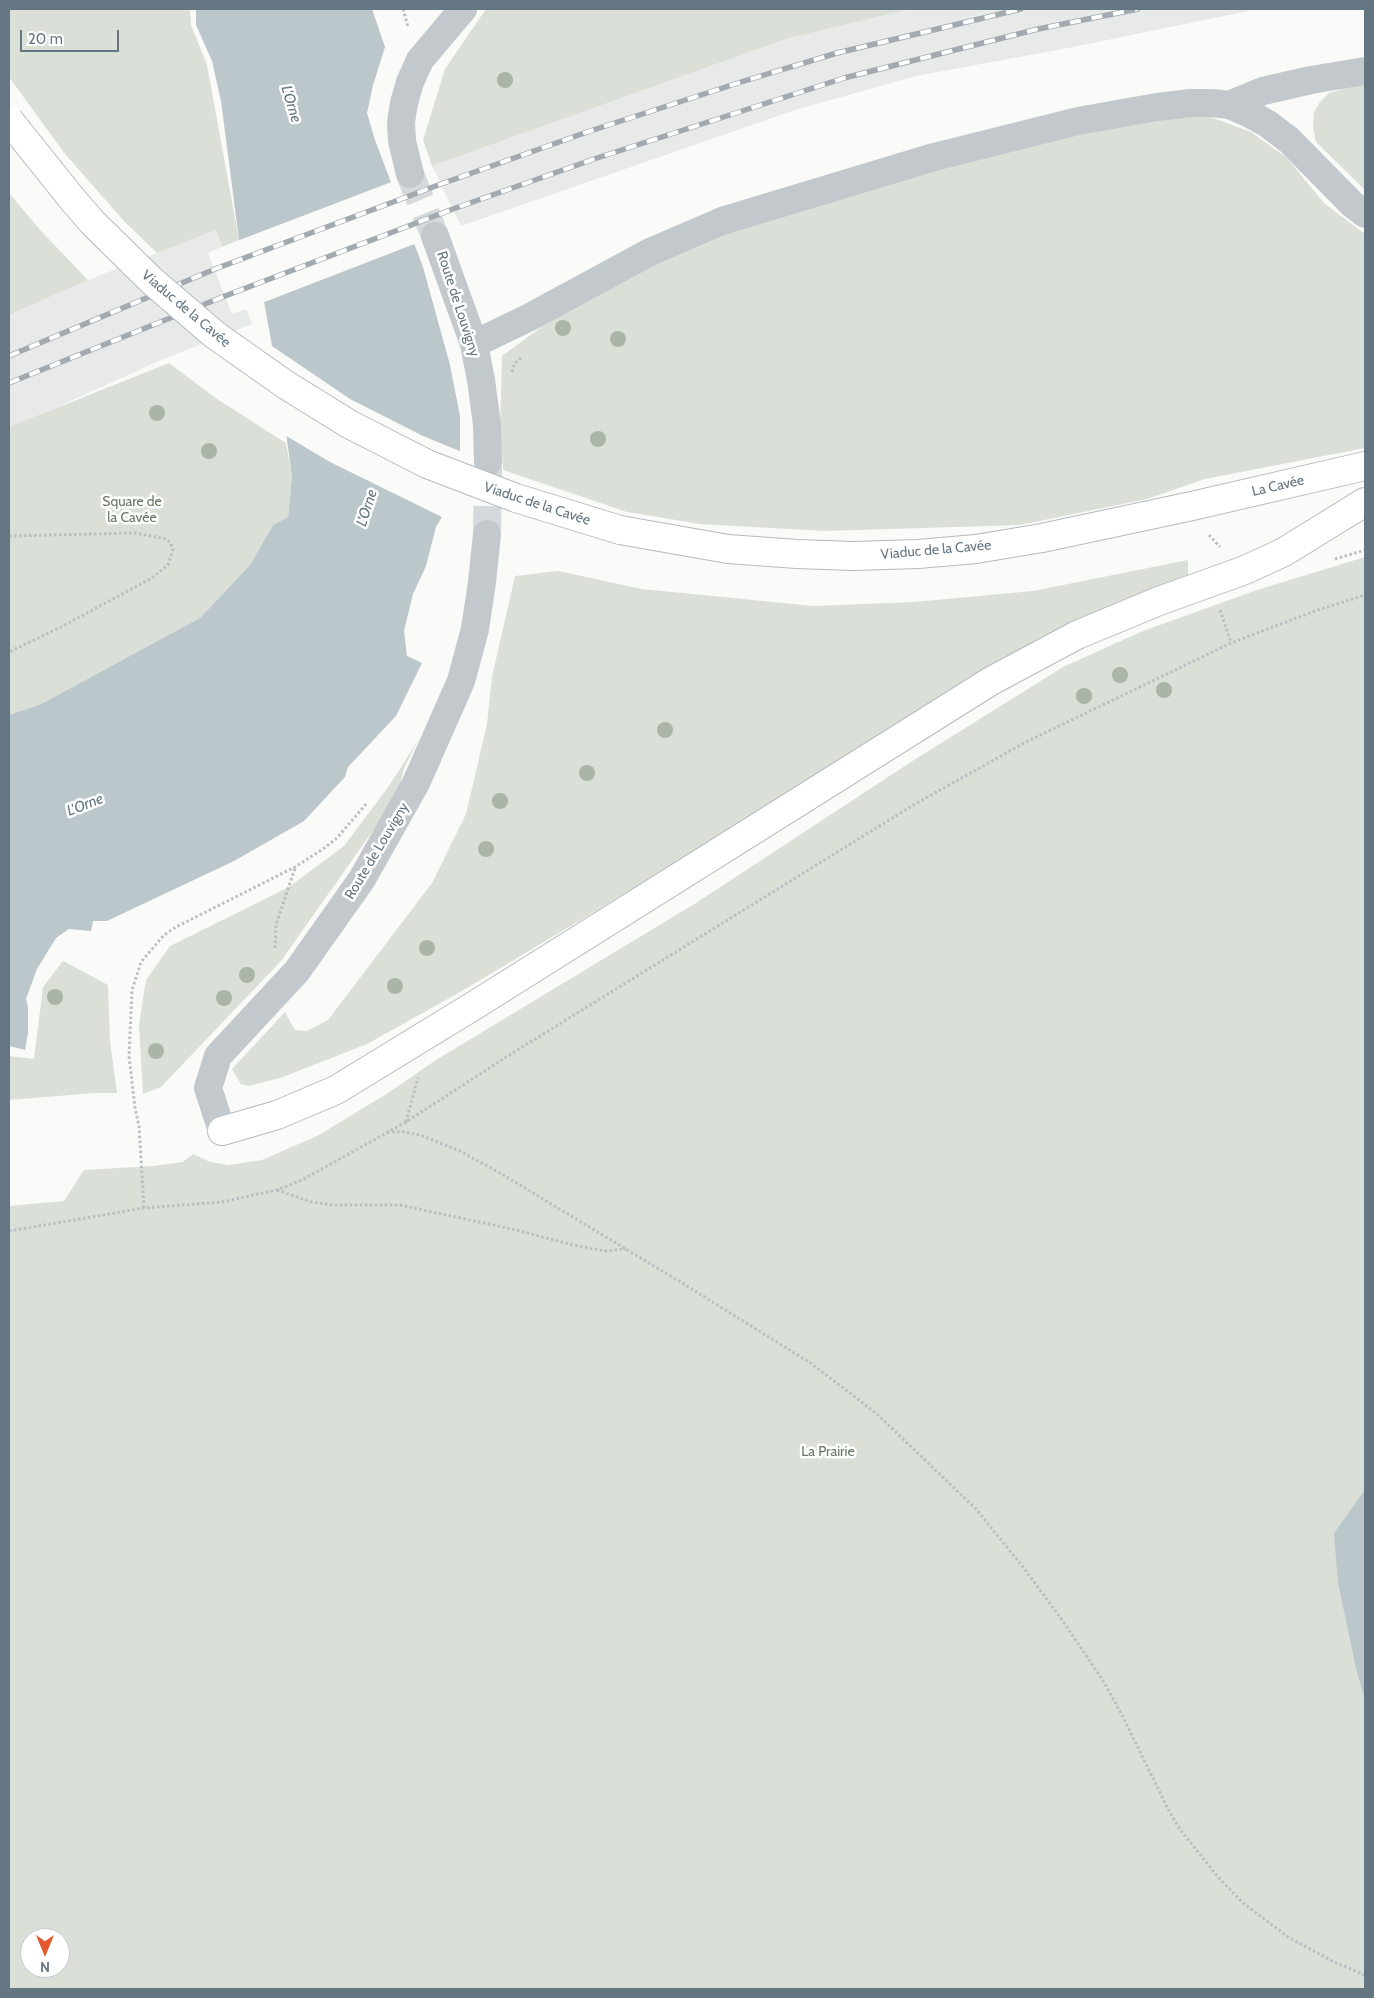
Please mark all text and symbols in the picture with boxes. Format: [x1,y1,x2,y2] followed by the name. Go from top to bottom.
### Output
[22,20,121,52] scale bar
[28,30,63,48] text: 20 m
[277,83,305,125] water label: L'Orne
[433,249,483,359] street label: Route de Louvigny
[138,267,234,351] street label: Viaduc de la Cavée
[1250,472,1306,500] street label: La Cavée
[482,479,592,529] street label: Viaduc de la Cavée
[353,487,381,529] water label: L'Orne
[102,494,162,526] park label: Square de la Cavée
[880,537,992,563] street label: Viaduc de la Cavée
[64,790,106,820] water label: L'Orne
[342,800,412,902] street label: Route de Louvigny
[801,1444,855,1460] park label: La Prairie
[20,1928,70,1978] north arrow
[40,1958,50,1976] text: N

